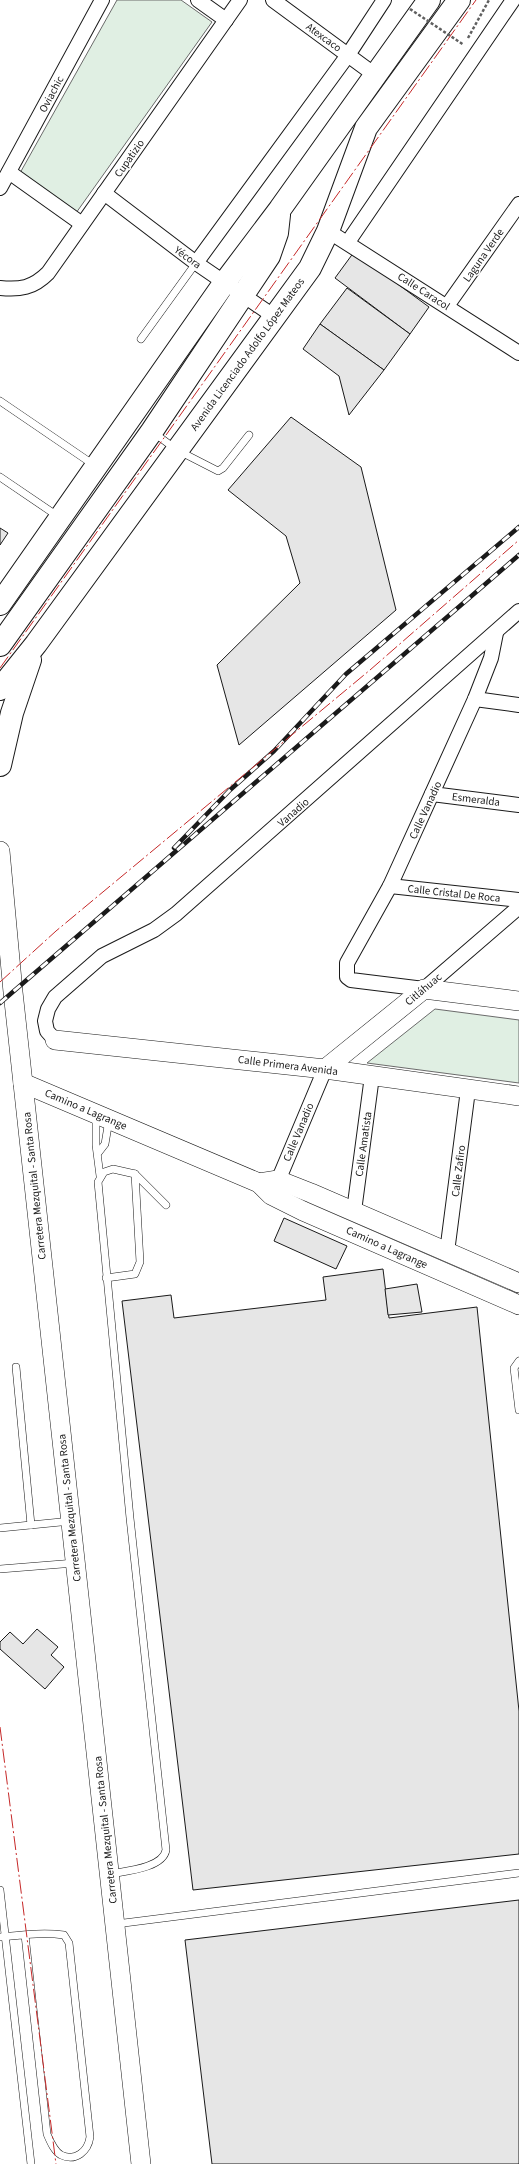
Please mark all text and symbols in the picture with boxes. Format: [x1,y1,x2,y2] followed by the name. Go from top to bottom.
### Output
[303,19,345,55] street label: Atexcaco
[36,73,67,115] street label: Oviachic
[111,136,148,180] street label: Cupatizio
[459,225,508,285] street label: Laguna Verde
[170,242,204,272] street label: Yécora
[395,269,453,314] street label: Calle Caracol
[187,275,308,434] street label: Avenida Licenciado Adolfo López Mateos
[405,779,445,842] street label: Calle Vanadio
[451,789,501,810] street label: Esmeralda
[274,794,312,830] street label: Vanadio
[407,881,501,906] street label: Calle Cristal De Roca
[402,970,445,1009] street label: Citláhuac
[237,1052,339,1079] street label: Calle Primera Avenida
[42,1085,130,1134] street label: Camino a Lagrange
[279,1101,318,1164] street label: Calle Vanadio
[19,1111,50,1261] street label: Carretera Mezquital - Santa Rosa
[352,1111,375,1178] street label: Calle Amatista
[448,1144,469,1198] street label: Calle Zafiro
[344,1223,431,1272] street label: Camino a Lagrange
[54,1433,85,1583] street label: Carretera Mezquital - Santa Rosa
[90,1755,121,1905] street label: Carretera Mezquital - Santa Rosa

